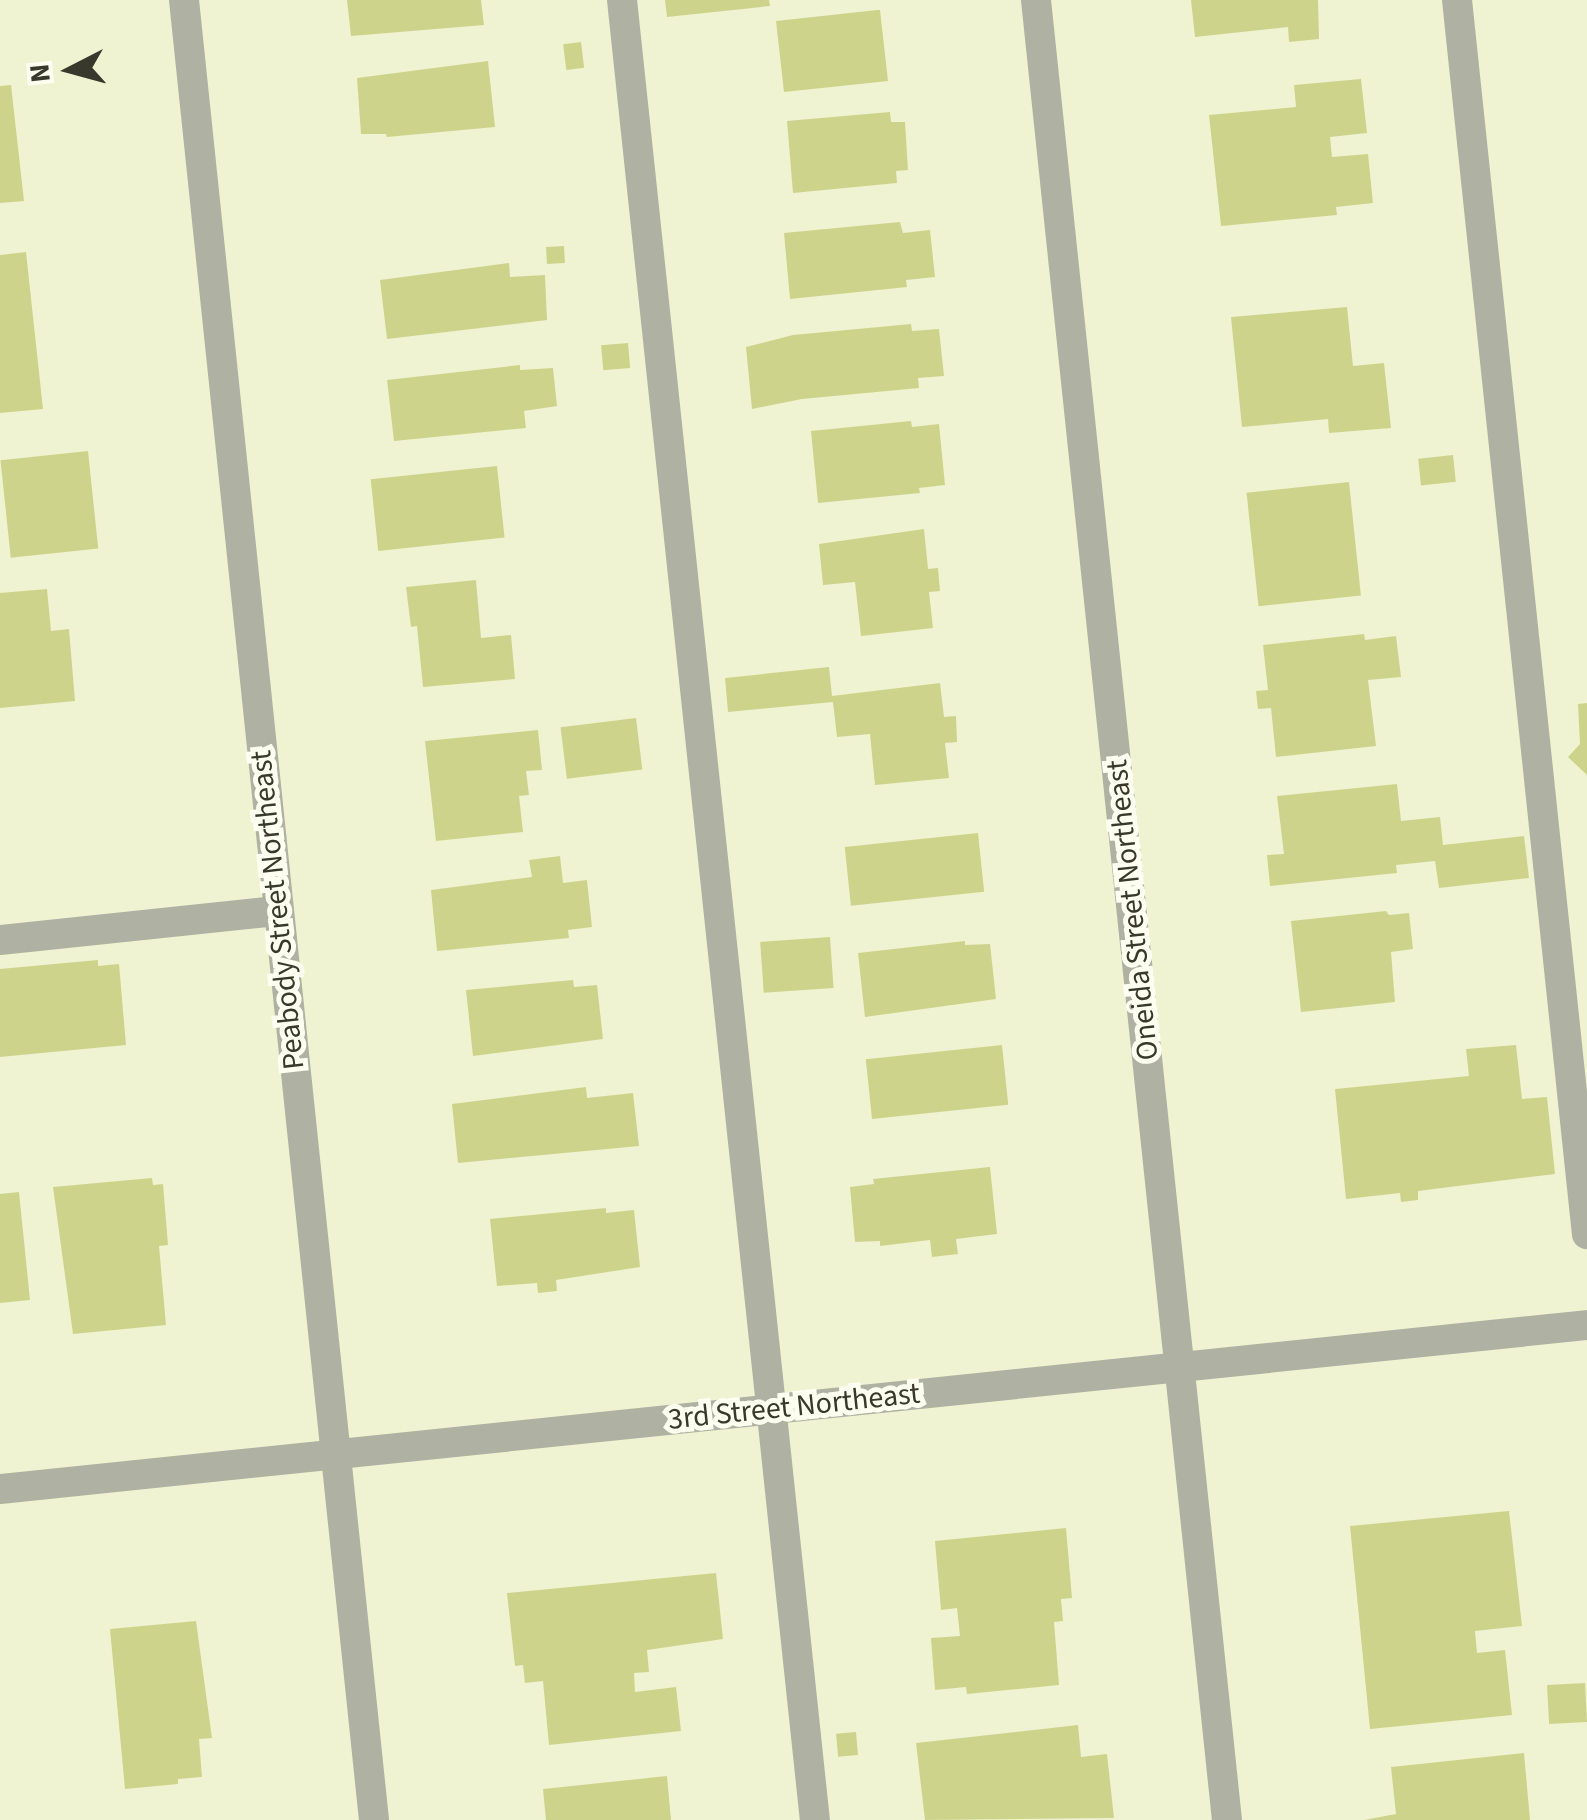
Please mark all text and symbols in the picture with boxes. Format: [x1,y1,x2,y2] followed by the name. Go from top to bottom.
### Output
[20,20,120,120] north arrow
[19,62,61,84] text: N
[243,749,313,1071] street label: Peabody Street Northeast
[1099,758,1167,1062] street label: Oneida Street Northeast
[666,1376,922,1438] street label: 3rd Street Northeast

